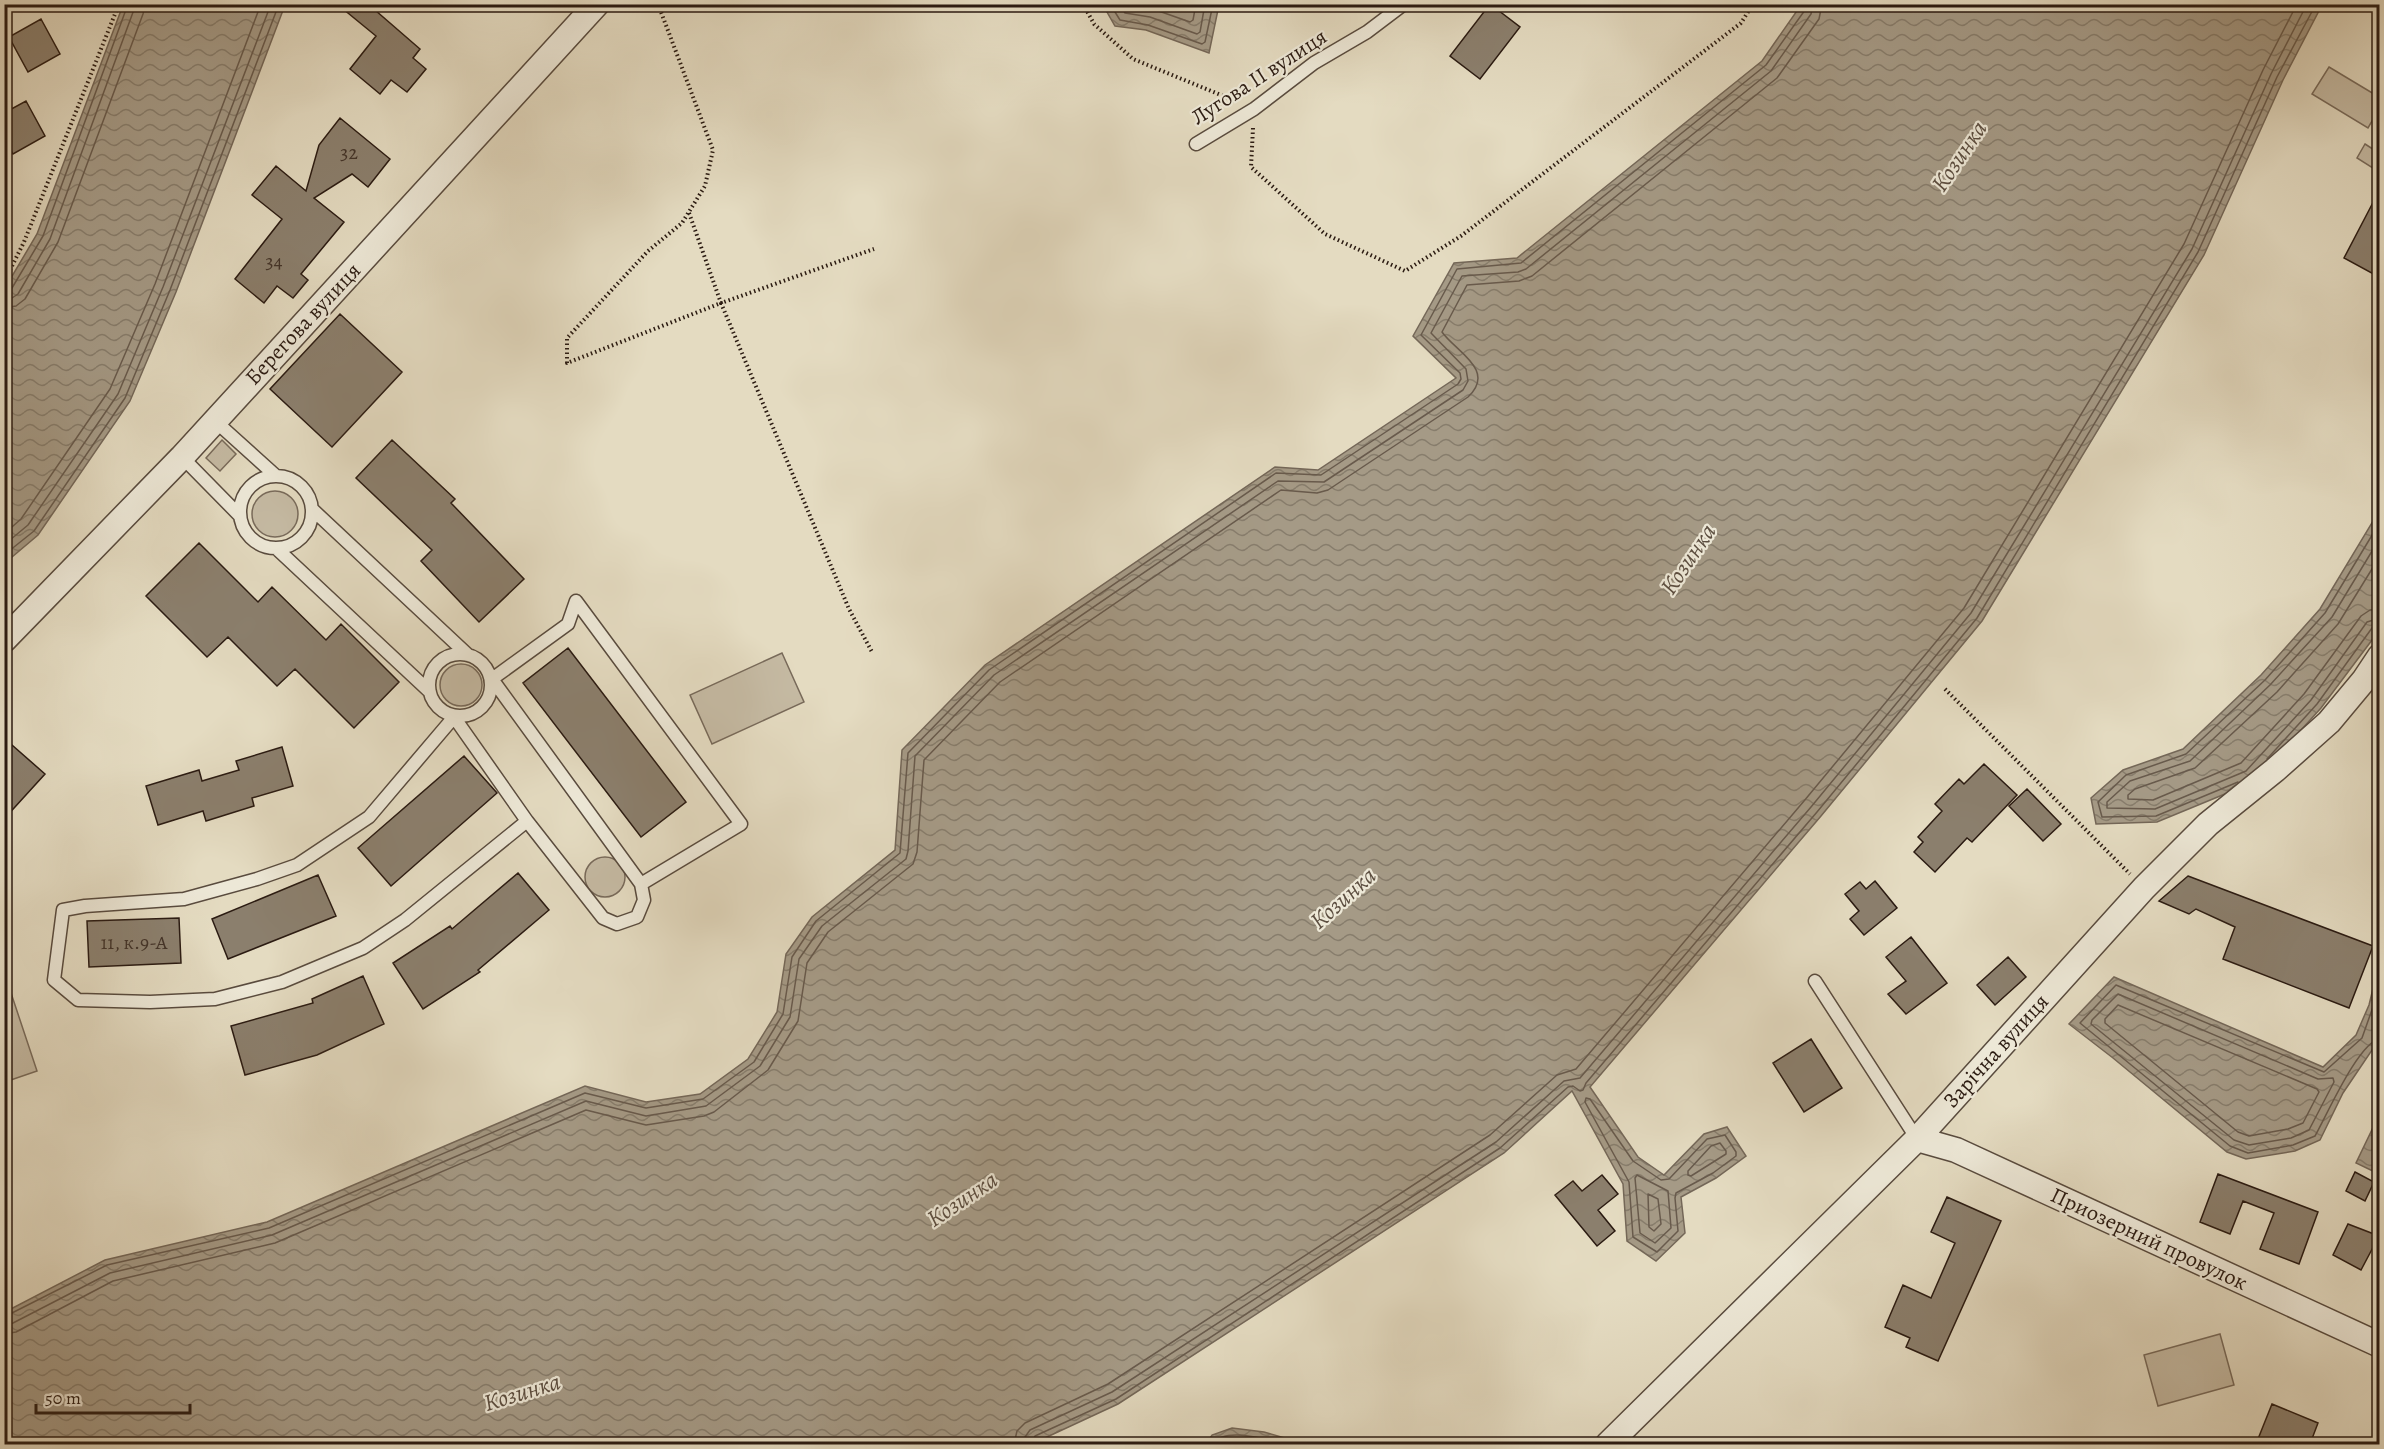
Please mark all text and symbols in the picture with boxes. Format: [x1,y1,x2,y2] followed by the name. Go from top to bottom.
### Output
[1185,22,1333,132] street label: Лугова II вулиця
[1924,114,1994,198] water label: Козинка
[340,139,358,166] house number: 32
[265,248,283,275] house number: 34
[238,256,368,392] street label: Берегова вулиця
[1653,517,1723,601] water label: Козинка
[1303,860,1383,936] water label: Козинка
[101,929,168,956] house number: 11, к.9-А
[1937,987,2055,1115] street label: Зарічна вулиця
[920,1164,1004,1234] water label: Козинка
[2046,1180,2252,1298] street label: Приозерний провулок
[480,1365,564,1419] water label: Козинка
[36,1377,190,1415] scale bar
[45,1386,81,1410] text: 50 m

